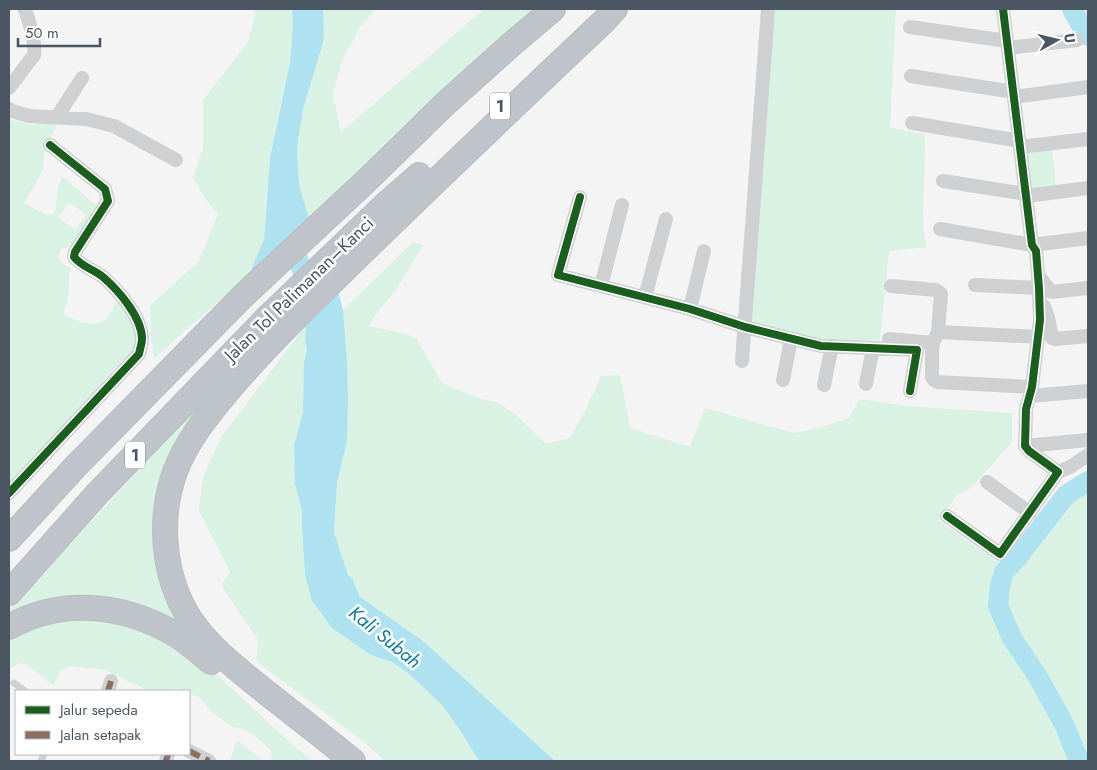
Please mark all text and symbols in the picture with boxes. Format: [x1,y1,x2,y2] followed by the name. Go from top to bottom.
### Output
[18,15,100,47] scale bar
[1032,15,1082,65] north arrow
[25,22,59,44] text: 50 m
[1059,32,1080,44] text: U
[490,92,510,120] road number: 1
[217,211,379,369] street label: Jalan Tol Palimanan–Kanci
[125,442,145,468] road number: 1
[343,599,427,675] water label: Kali Subah
[15,690,190,755] legend
[58,699,138,721] text: Jalur sepeda
[58,724,141,746] text: Jalan setapak

